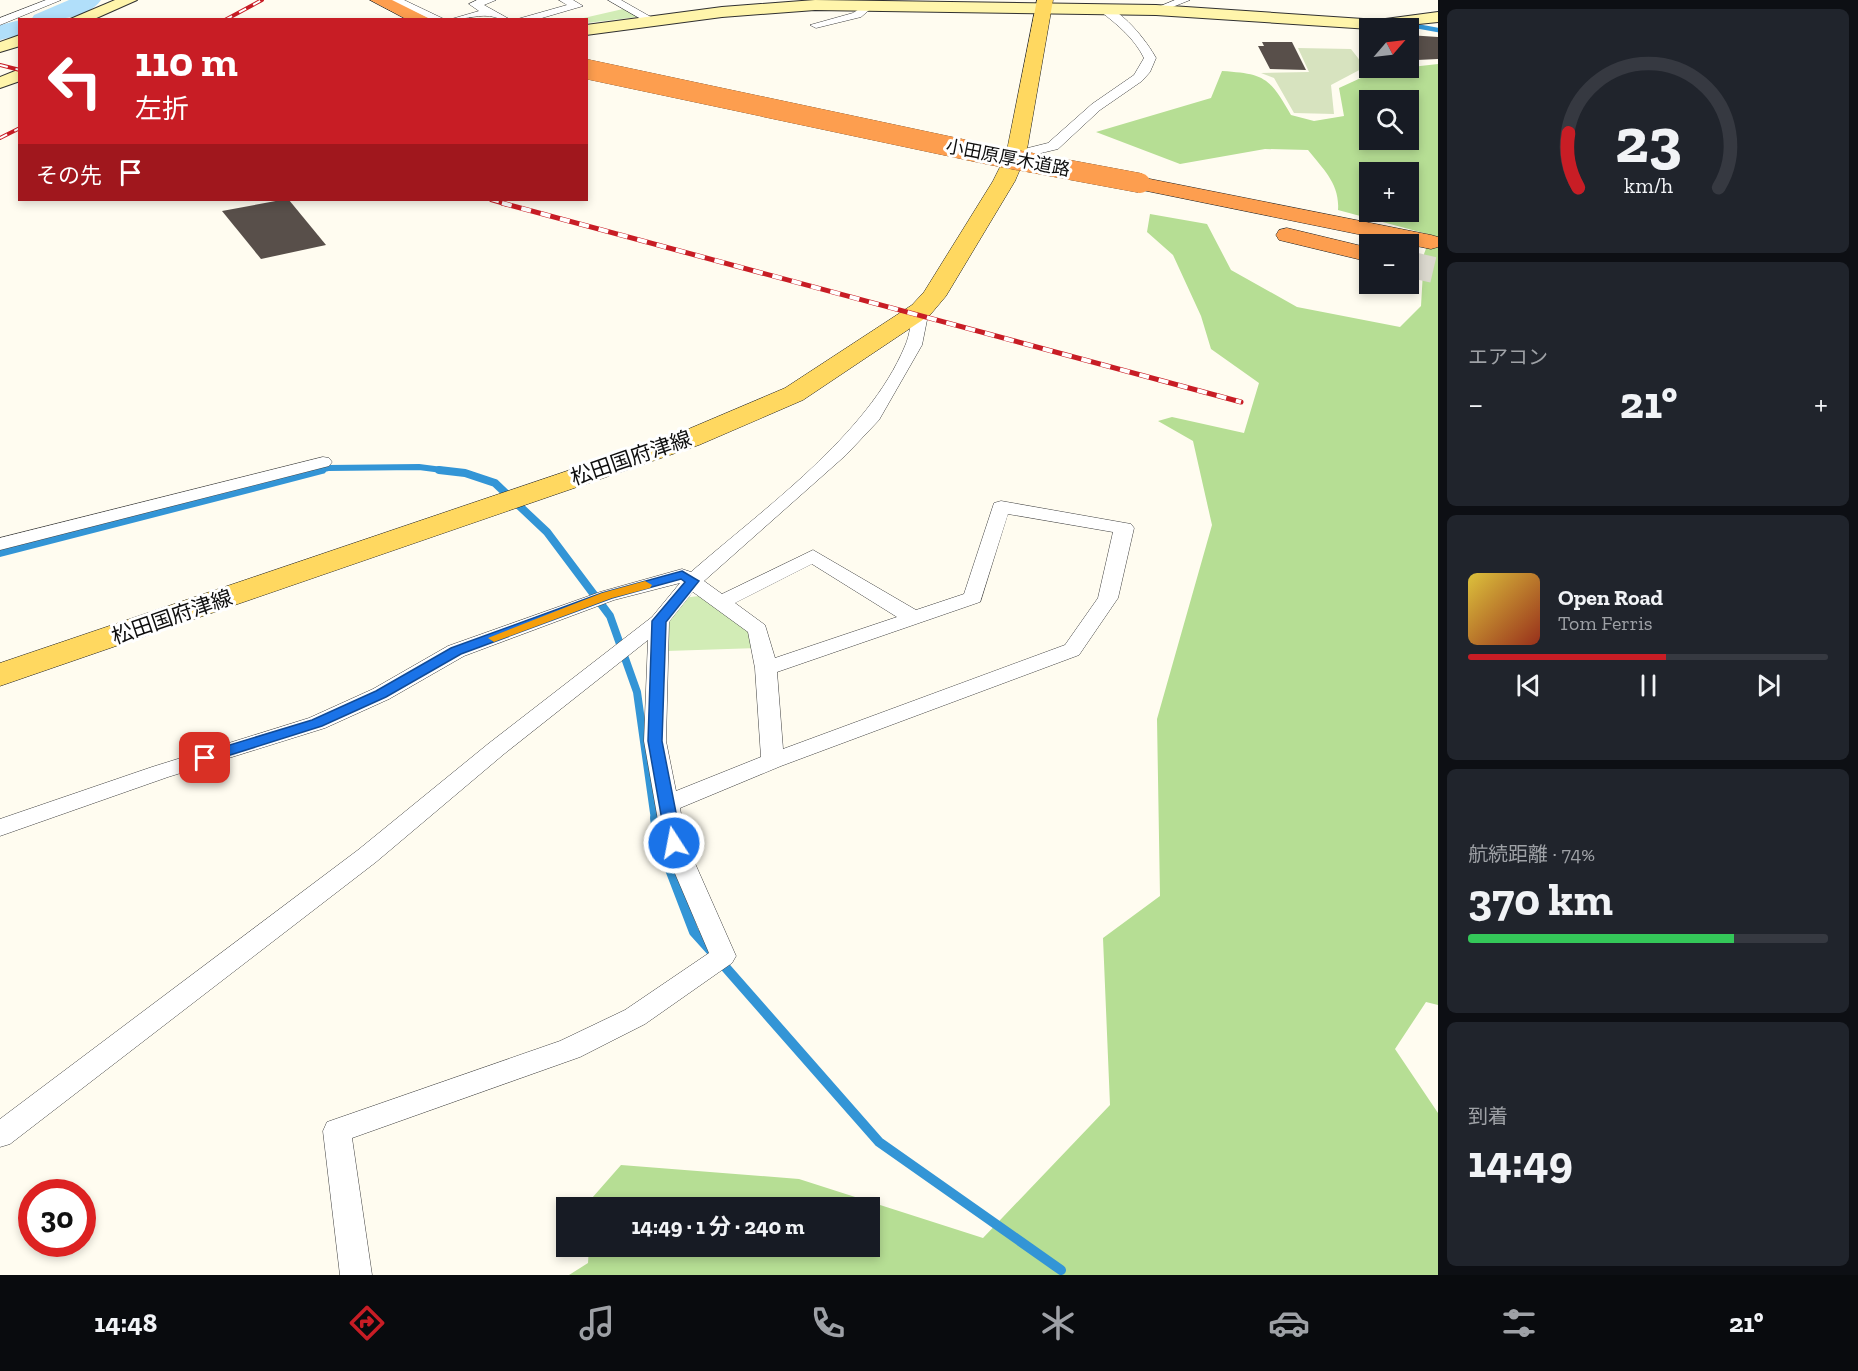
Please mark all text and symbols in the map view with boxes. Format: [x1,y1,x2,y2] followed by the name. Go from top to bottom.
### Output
[1359,18,1419,78] north arrow
[1359,18,1419,294] map controls
[135,36,238,87] text: 110 m
[36,42,114,120] icon: left
[1359,90,1419,150] button: search
[135,93,189,125] text: 左折
[1615,103,1681,178] text: 23
[944,135,1072,181] street label: 小田原厚木道路
[114,156,147,189] icon: arrive
[36,162,102,189] text: その先
[1359,162,1419,222] button: +
[1624,173,1672,198] text: km/h
[1359,234,1419,294] button: −
[1468,345,1548,369] text: エアコン
[1620,376,1678,430] text: 21°
[1468,384,1483,423] text: −
[1814,384,1828,423] text: +
[567,425,694,490] street label: 松田国府津線
[108,584,235,649] street label: 松田国府津線
[1558,584,1663,611] text: Open Road
[1558,611,1653,635] text: Tom Ferris
[1512,669,1545,702] icon: previous
[1632,669,1665,702] icon: pause
[1752,669,1785,702] icon: next
[179,732,230,783] pin
[188,741,221,774] icon: arrive
[642,811,706,875] position arrow
[1468,842,1595,866] text: 航続距離 · 74%
[1468,873,1613,927] text: 370 km
[1468,1104,1508,1128] text: 到着
[1468,1135,1573,1189] text: 14:49
[18,1179,96,1257] speed limit sign: 30
[631,1213,805,1240] text: 14:49 · 1 分 · 240 m
[346,1302,388,1344] icon: directions
[576,1302,618,1344] icon: music
[807,1302,849,1344] icon: phone
[1037,1302,1079,1344] icon: climate
[1268,1302,1310,1344] icon: car
[1498,1302,1540,1344] icon: filters
[94,1307,157,1339] text: 14:48
[1729,1307,1764,1339] text: 21°

